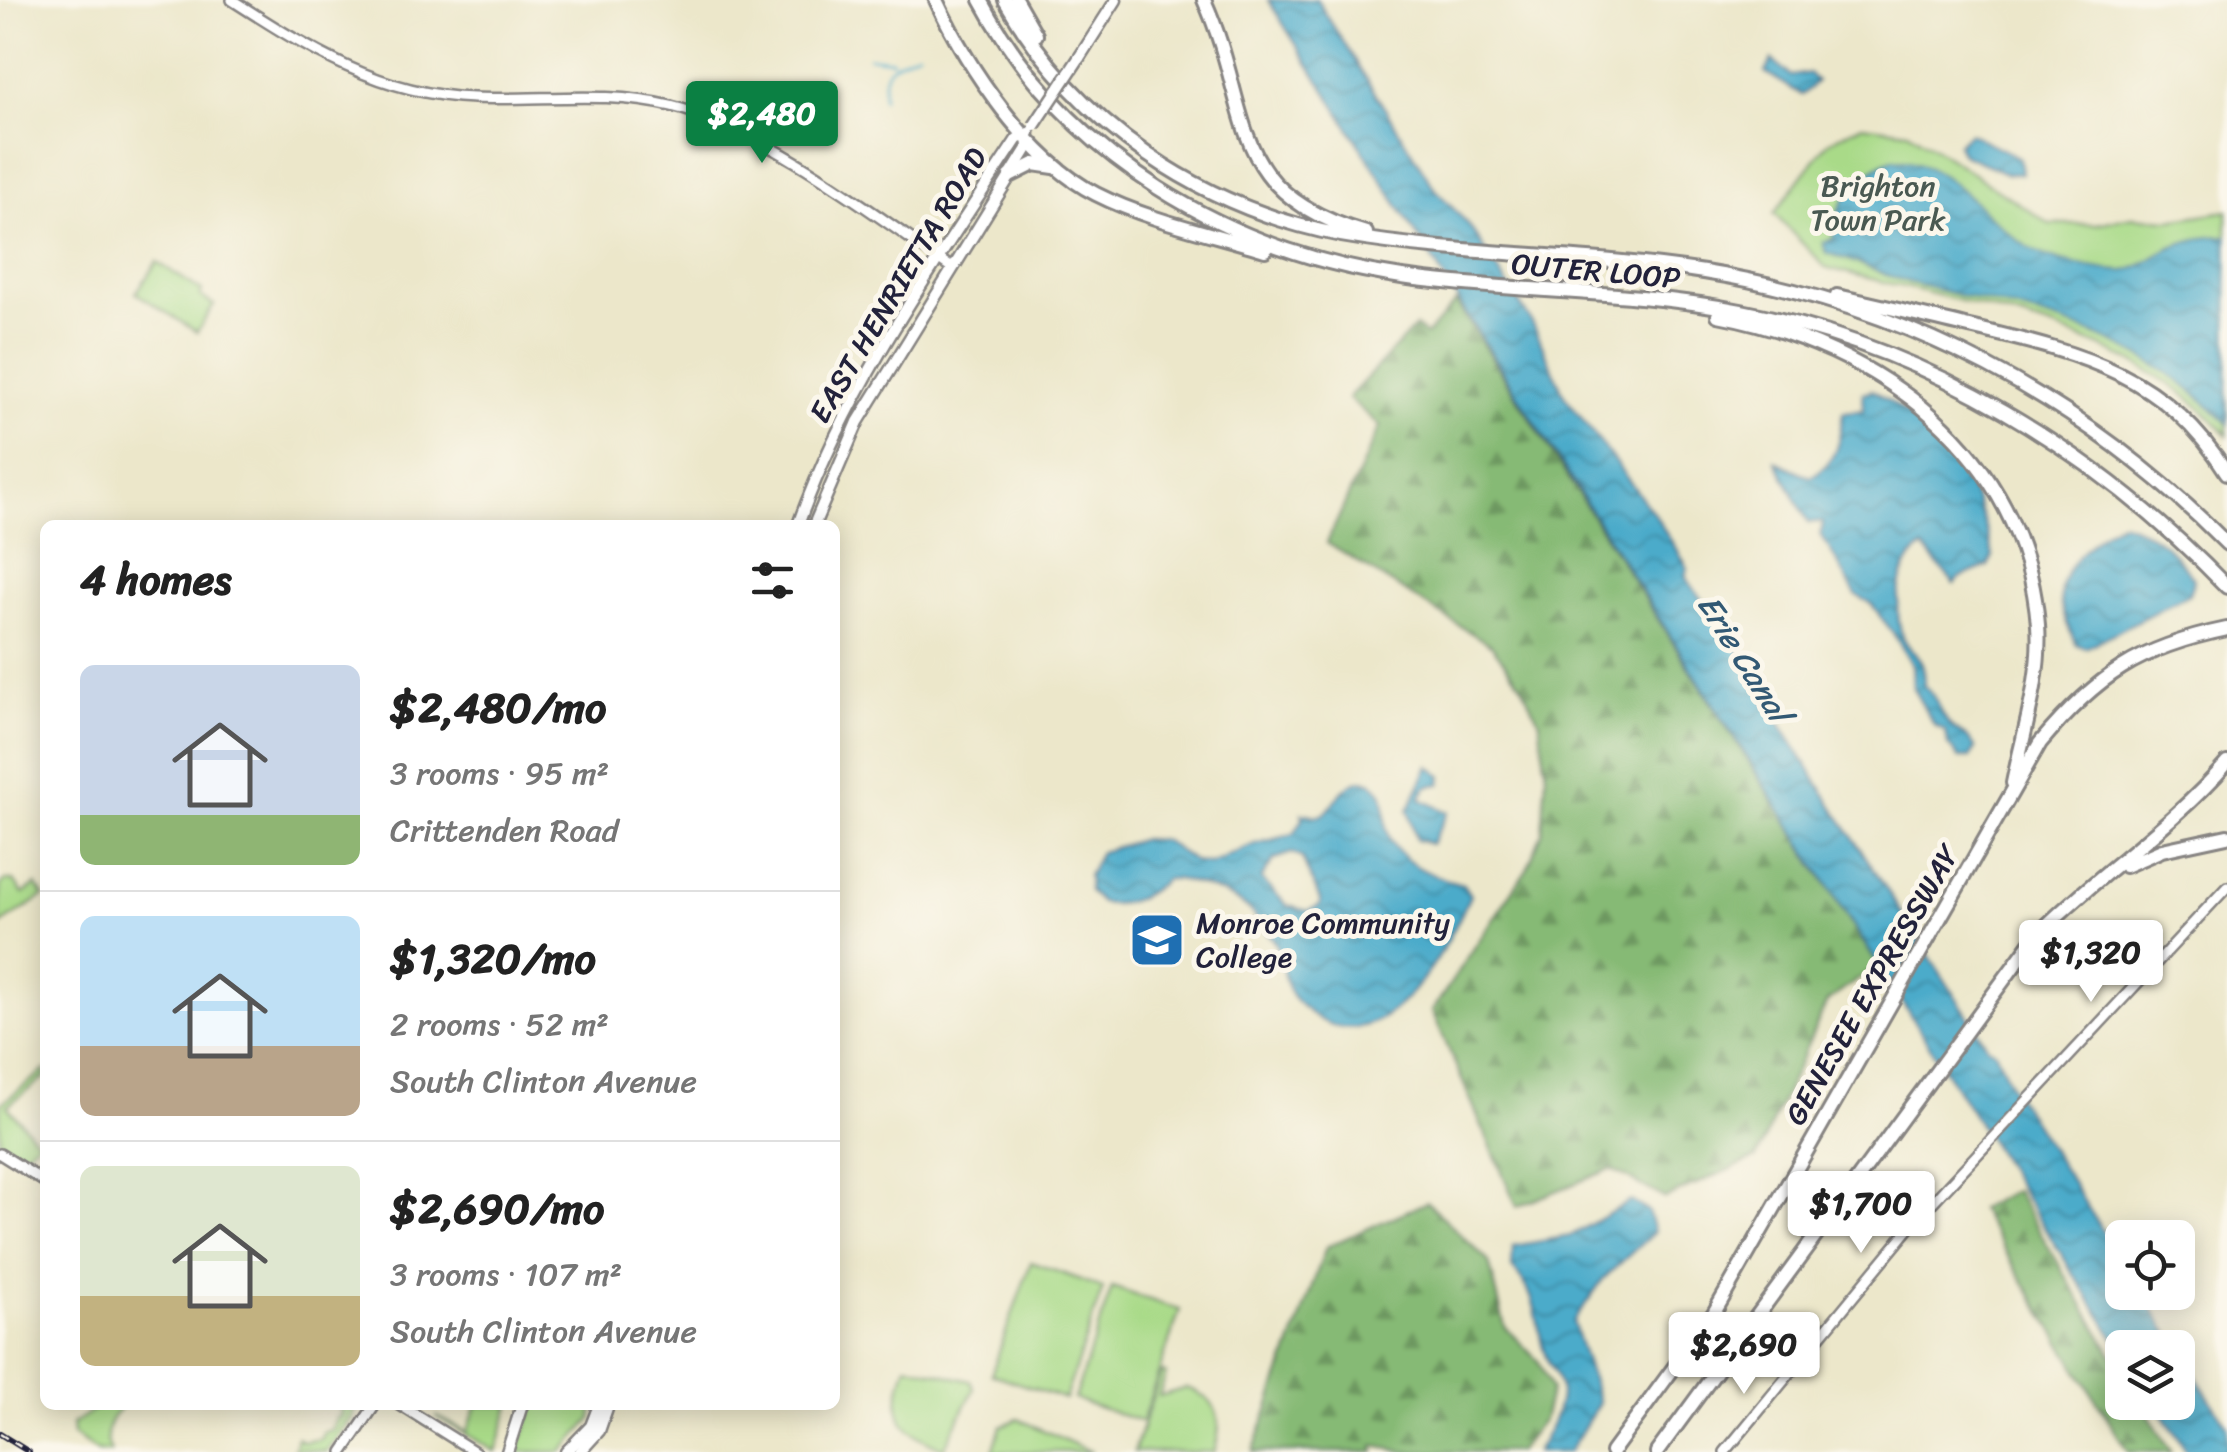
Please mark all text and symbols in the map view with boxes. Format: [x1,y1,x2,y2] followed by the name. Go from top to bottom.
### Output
[681,81,843,166] pin: $2,480
[708,85,816,142] text: $2,480
[794,136,1002,434] street label: EAST HENRIETTA ROAD
[1811,159,1946,247] park label: Brighton Town Park
[1509,237,1683,305] street label: OUTER LOOP
[80,543,232,617] text: 4 homes
[745,553,800,608] icon: filters
[1682,583,1809,740] water label: Erie Canal
[390,671,606,745] text: $2,480/mo
[160,705,280,825] icon: home
[390,745,609,802] text: 3 rooms · 95 m²
[390,802,619,859] text: Crittenden Road
[1769,832,1976,1136] street label: GENESEE EXPRESSWAY
[1196,896,1450,984] place label: Monroe Community College
[1127,910,1187,970] school or university icon: Monroe Community College
[2010,920,2172,1005] pin: $1,320
[390,922,596,996] text: $1,320/mo
[2041,924,2141,981] text: $1,320
[160,956,280,1076] icon: home
[390,996,609,1053] text: 2 rooms · 52 m²
[390,1053,697,1110] text: South Clinton Avenue
[1780,1171,1942,1256] pin: $1,700
[390,1172,604,1246] text: $2,690/mo
[1810,1175,1912,1232] text: $1,700
[160,1206,280,1326] icon: home
[2105,1220,2195,1420] map controls
[2105,1220,2195,1310] button: locate
[390,1246,622,1303] text: 3 rooms · 107 m²
[390,1303,697,1360] text: South Clinton Avenue
[1663,1312,1825,1397] pin: $2,690
[1691,1316,1797,1373] text: $2,690
[2105,1330,2195,1420] button: layers

